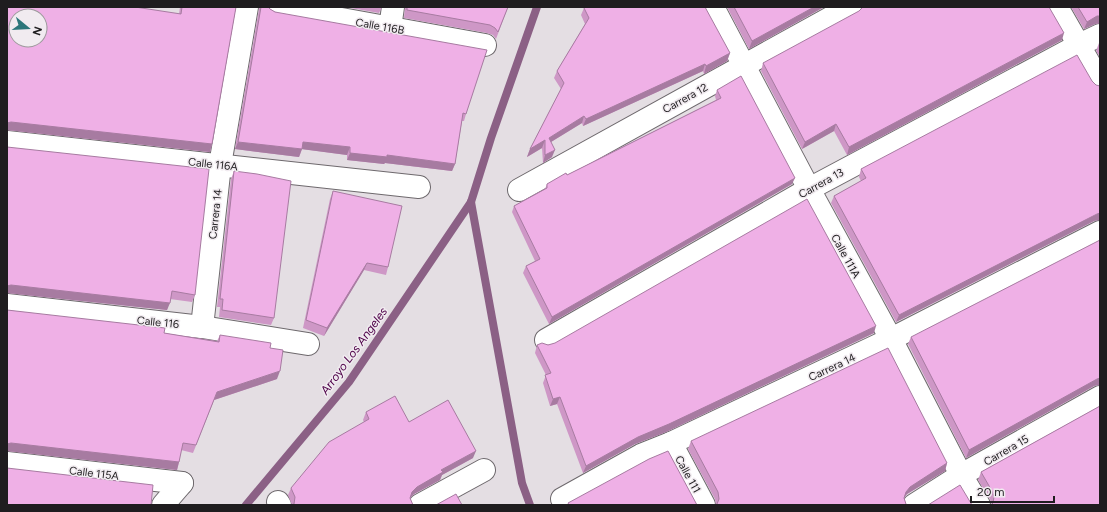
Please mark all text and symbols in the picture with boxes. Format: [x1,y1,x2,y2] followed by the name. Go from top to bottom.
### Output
[8,8,48,48] north arrow
[355,16,406,37] street label: Calle 116B
[30,25,45,37] text: N
[660,81,710,116] street label: Carrera 12
[187,155,239,174] street label: Calle 116A
[796,166,846,201] street label: Carrera 13
[206,188,225,240] street label: Carrera 14
[828,232,863,281] street label: Calle 111A
[317,304,391,398] water label: Arroyo Los Angeles
[136,314,180,331] street label: Calle 116
[807,351,858,384] street label: Carrera 14
[981,432,1031,469] street label: Carrera 15
[672,453,703,495] street label: Calle 111
[68,464,120,483] street label: Calle 115A
[971,478,1054,504] scale bar
[977,485,1005,499] text: 20 m

